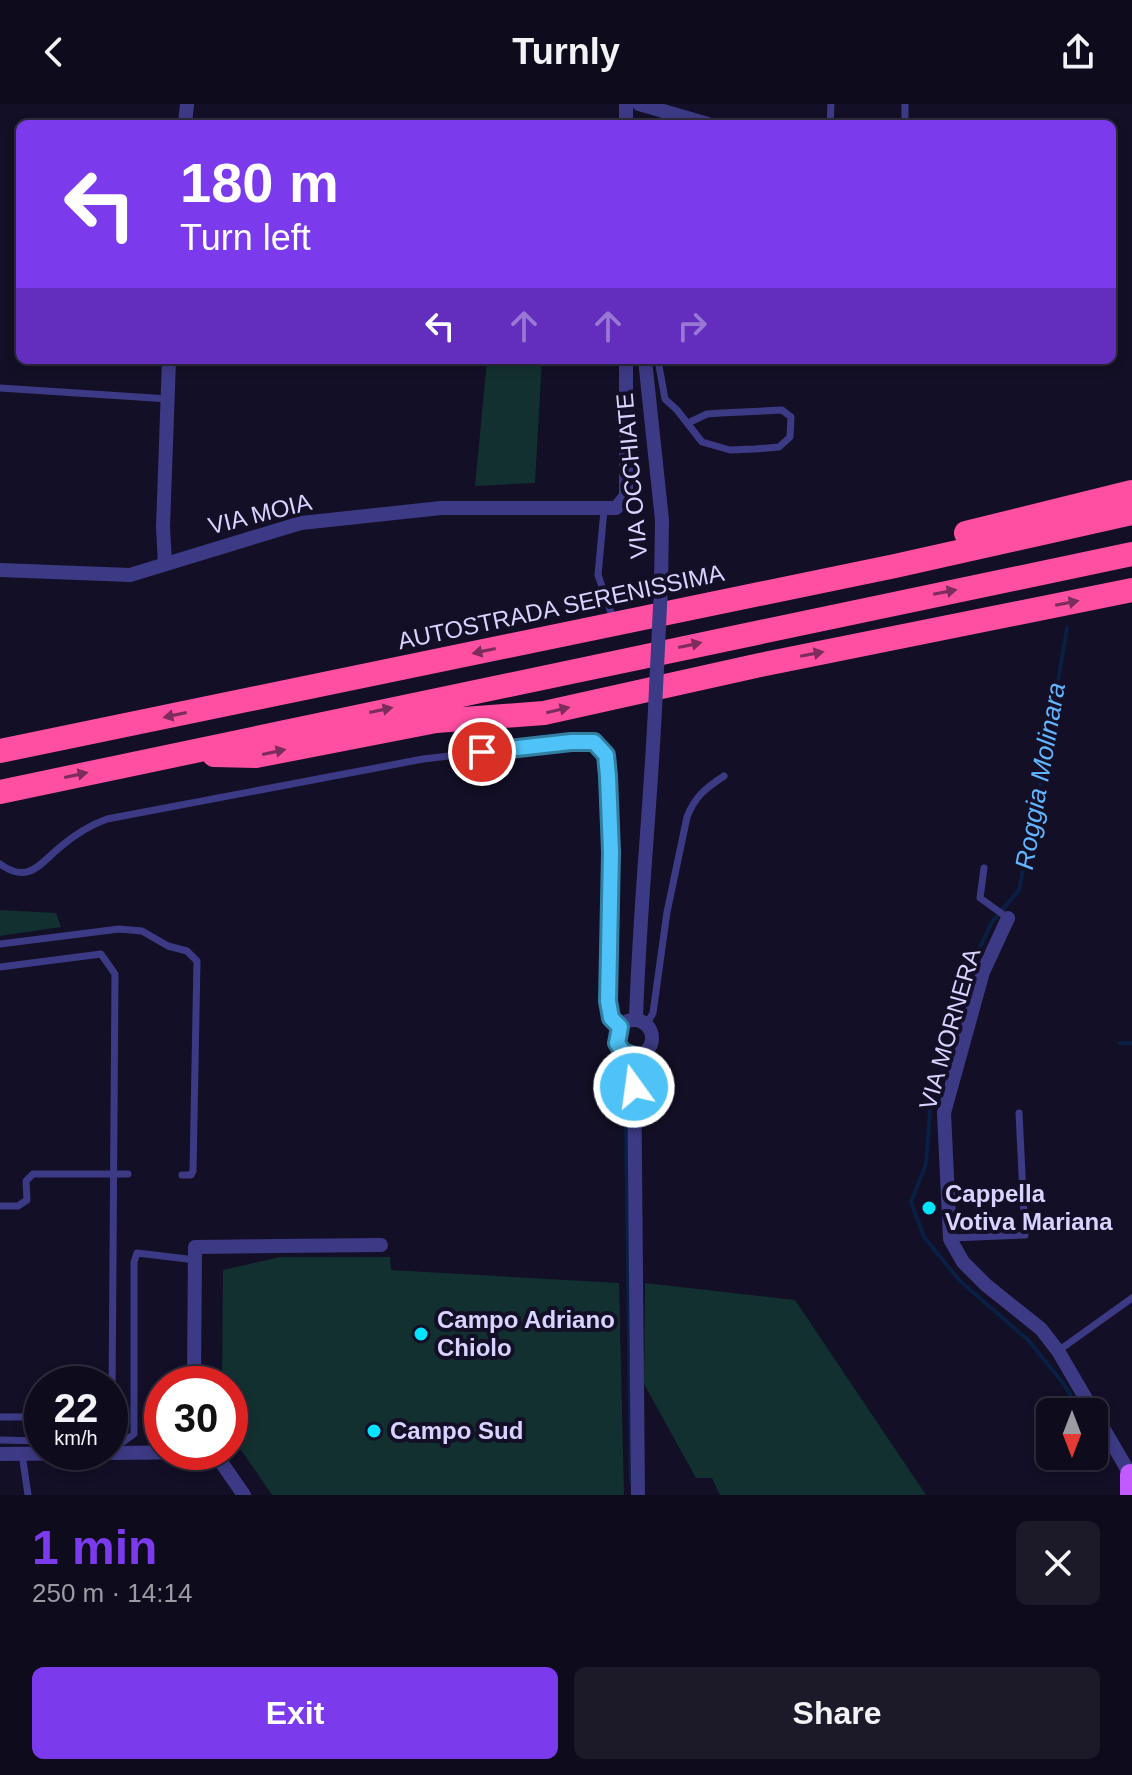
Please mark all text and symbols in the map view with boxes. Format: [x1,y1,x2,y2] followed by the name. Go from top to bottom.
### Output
[32,30,76,74] icon: back
[1056,30,1100,74] icon: share
[512,31,620,72] text: Turnly
[180,151,339,214] text: 180 m
[48,152,152,256] icon: left
[180,217,311,258] text: Turn left
[418,304,462,348] icon: left
[502,304,546,348] icon: ahead
[586,304,630,348] icon: ahead
[670,304,714,348] icon: right
[611,392,652,560] street label: VIA OCCHIATE
[205,488,314,539] street label: VIA MOIA
[395,559,727,654] street label: AUTOSTRADA SERENISSIMA
[933,585,958,597] one-way arrow
[1055,596,1080,609] one-way arrow
[678,638,703,651] one-way arrow
[471,645,496,658] one-way arrow
[800,647,825,660] one-way arrow
[1009,680,1071,872] water label: Roggia Molinara
[369,703,394,716] one-way arrow
[546,703,571,716] one-way arrow
[162,709,187,722] one-way arrow
[448,718,516,786] pin
[460,730,504,774] icon: arrive
[261,745,286,758] one-way arrow
[64,768,89,781] one-way arrow
[914,945,985,1113] street label: VIA MORNERA
[592,1045,676,1129] position arrow
[945,1180,1113,1235] place label: Cappella Votiva Mariana
[920,1199,938,1217] marker: Cappella Votiva Mariana
[437,1306,615,1361] place label: Campo Adriano Chiolo
[412,1325,430,1343] marker: Campo Adriano Chiolo
[144,1366,248,1470] speed limit sign: 30
[54,1386,98,1430] text: 22
[1036,1398,1108,1470] north arrow
[1036,1398,1108,1470] map controls
[390,1417,523,1444] place label: Campo Sud
[365,1422,383,1440] marker: Campo Sud
[54,1427,98,1449] text: km/h
[32,1521,157,1574] text: 1 min
[1016,1521,1100,1605] button: close
[32,1578,192,1608] text: 250 m · 14:14
[32,1667,558,1759] button: Exit
[574,1667,1100,1759] button: Share

